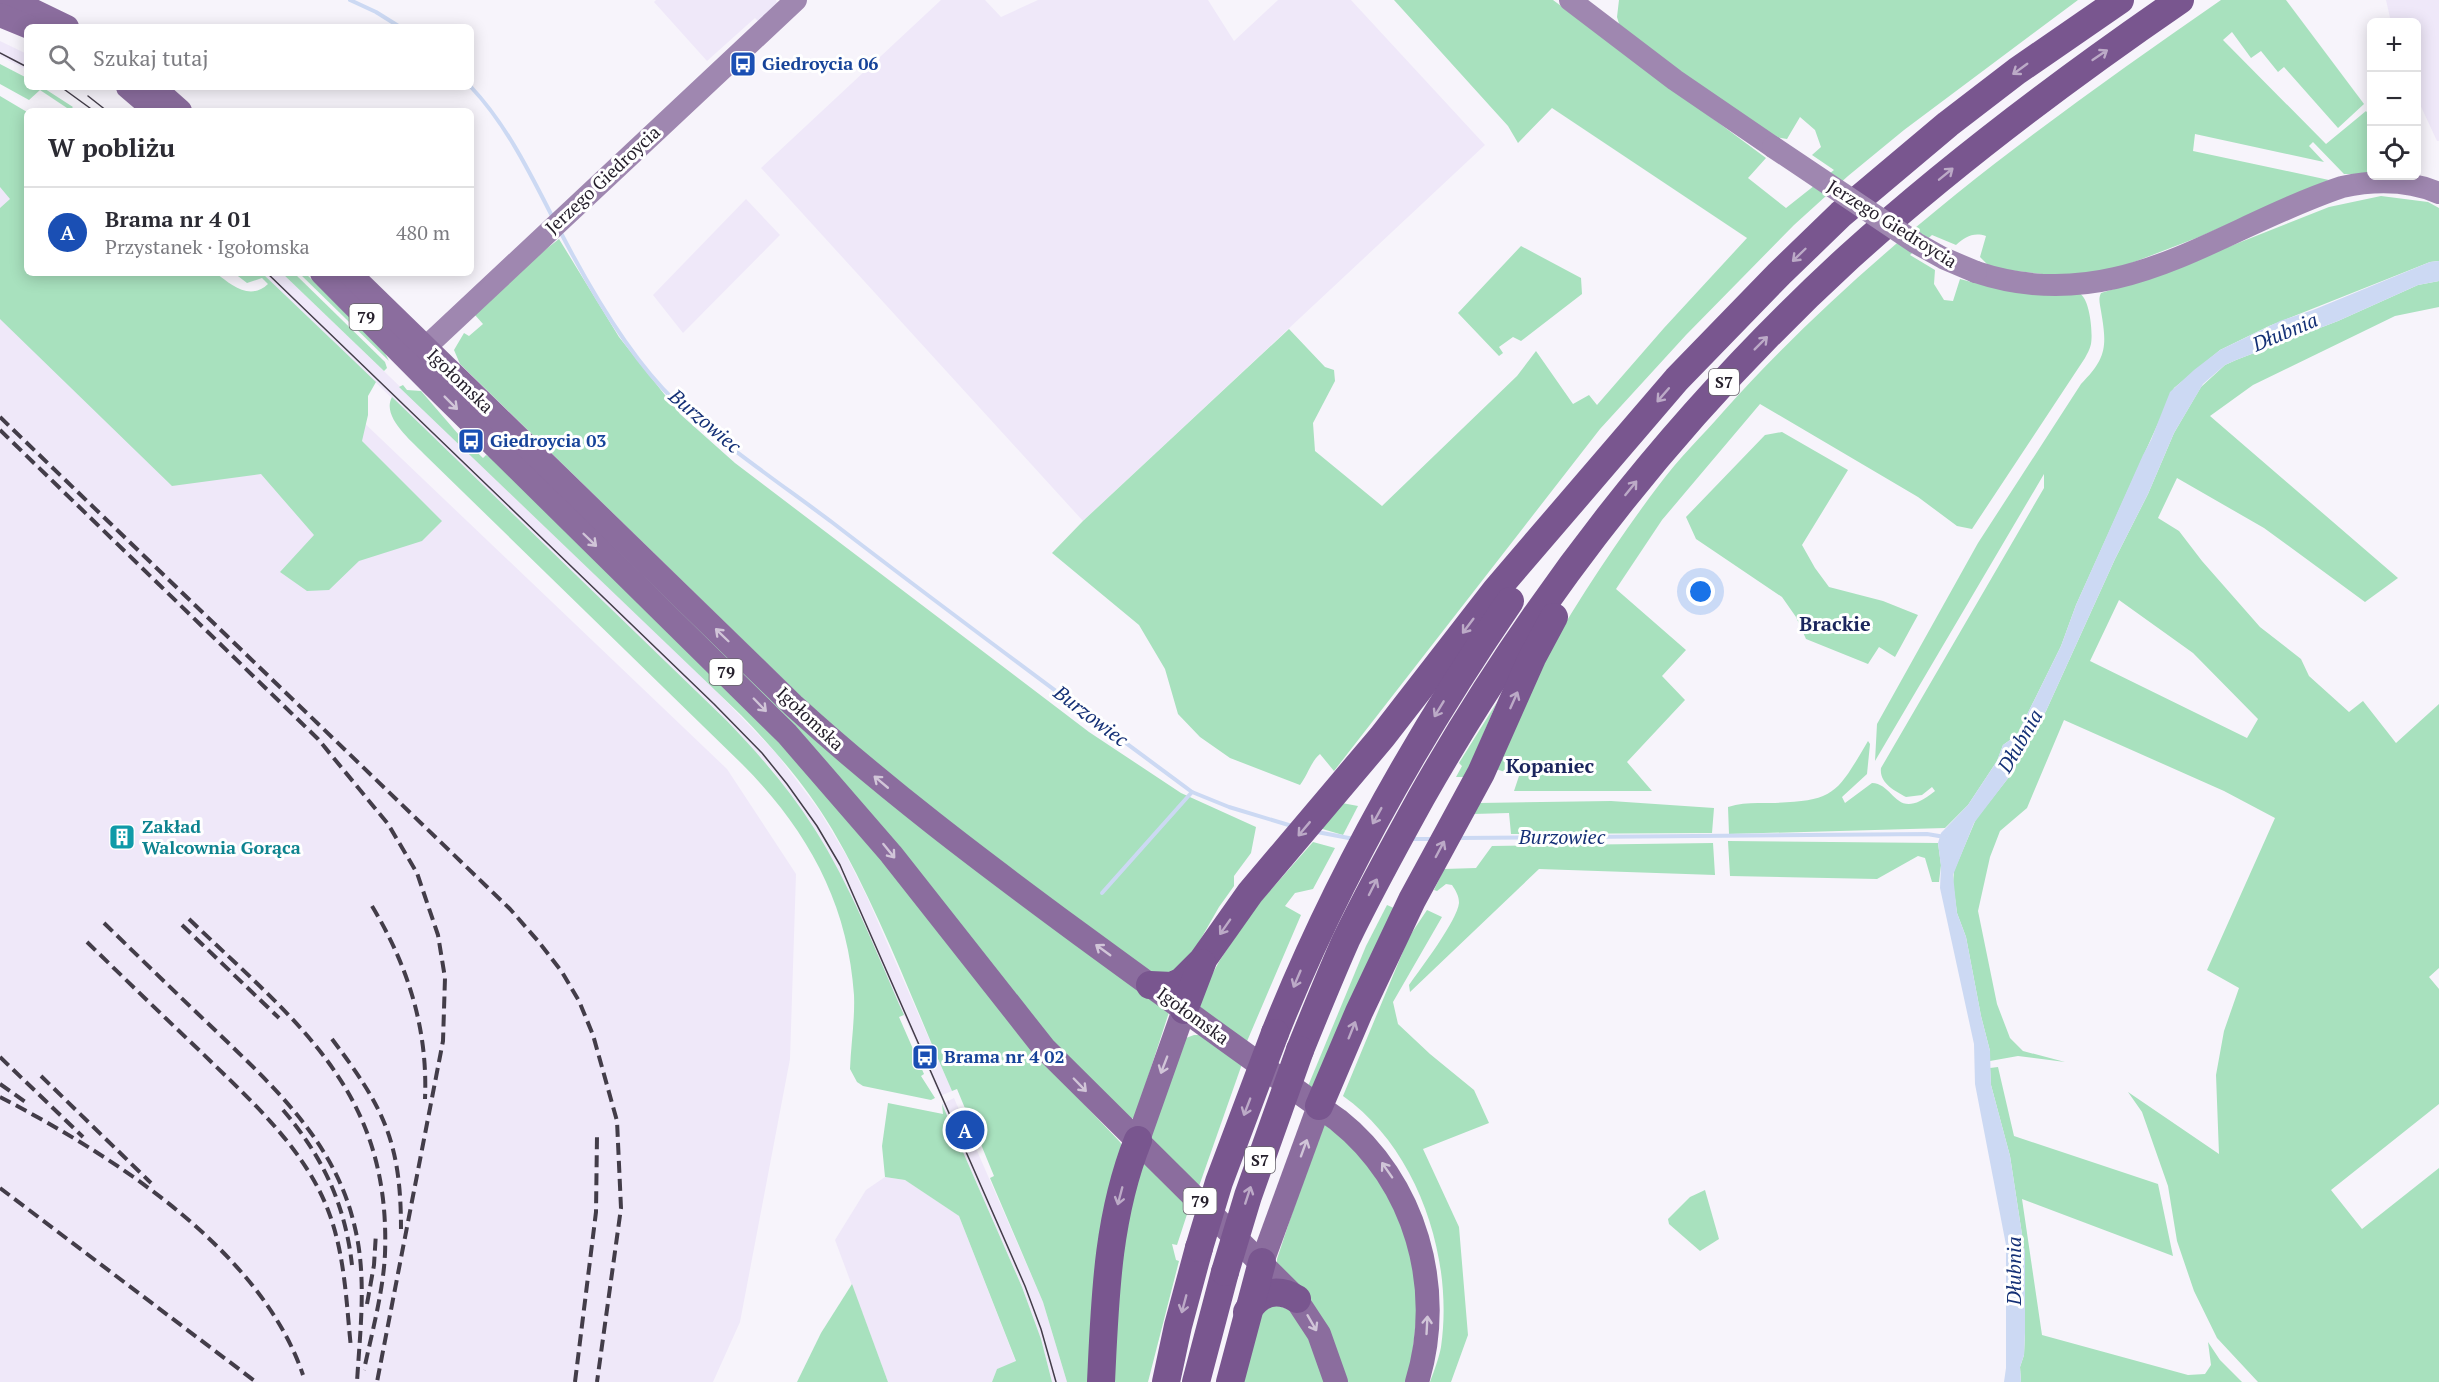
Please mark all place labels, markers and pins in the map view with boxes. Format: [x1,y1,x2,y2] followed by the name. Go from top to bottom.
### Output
[728,49,758,79] bus stop icon: Giedroycia 06
[762,51,879,75] place label: Giedroycia 06
[456,426,486,456] bus stop icon: Giedroycia 03
[490,428,607,452] place label: Giedroycia 03
[142,814,301,859] place label: Zakład Walcownia Gorąca
[107,822,137,852] building icon: Zakład Walcownia Gorąca
[910,1042,940,1072] bus stop icon: Brama nr 4 02
[944,1044,1065,1068] place label: Brama nr 4 02
[946,1108,984,1152] pin: A

